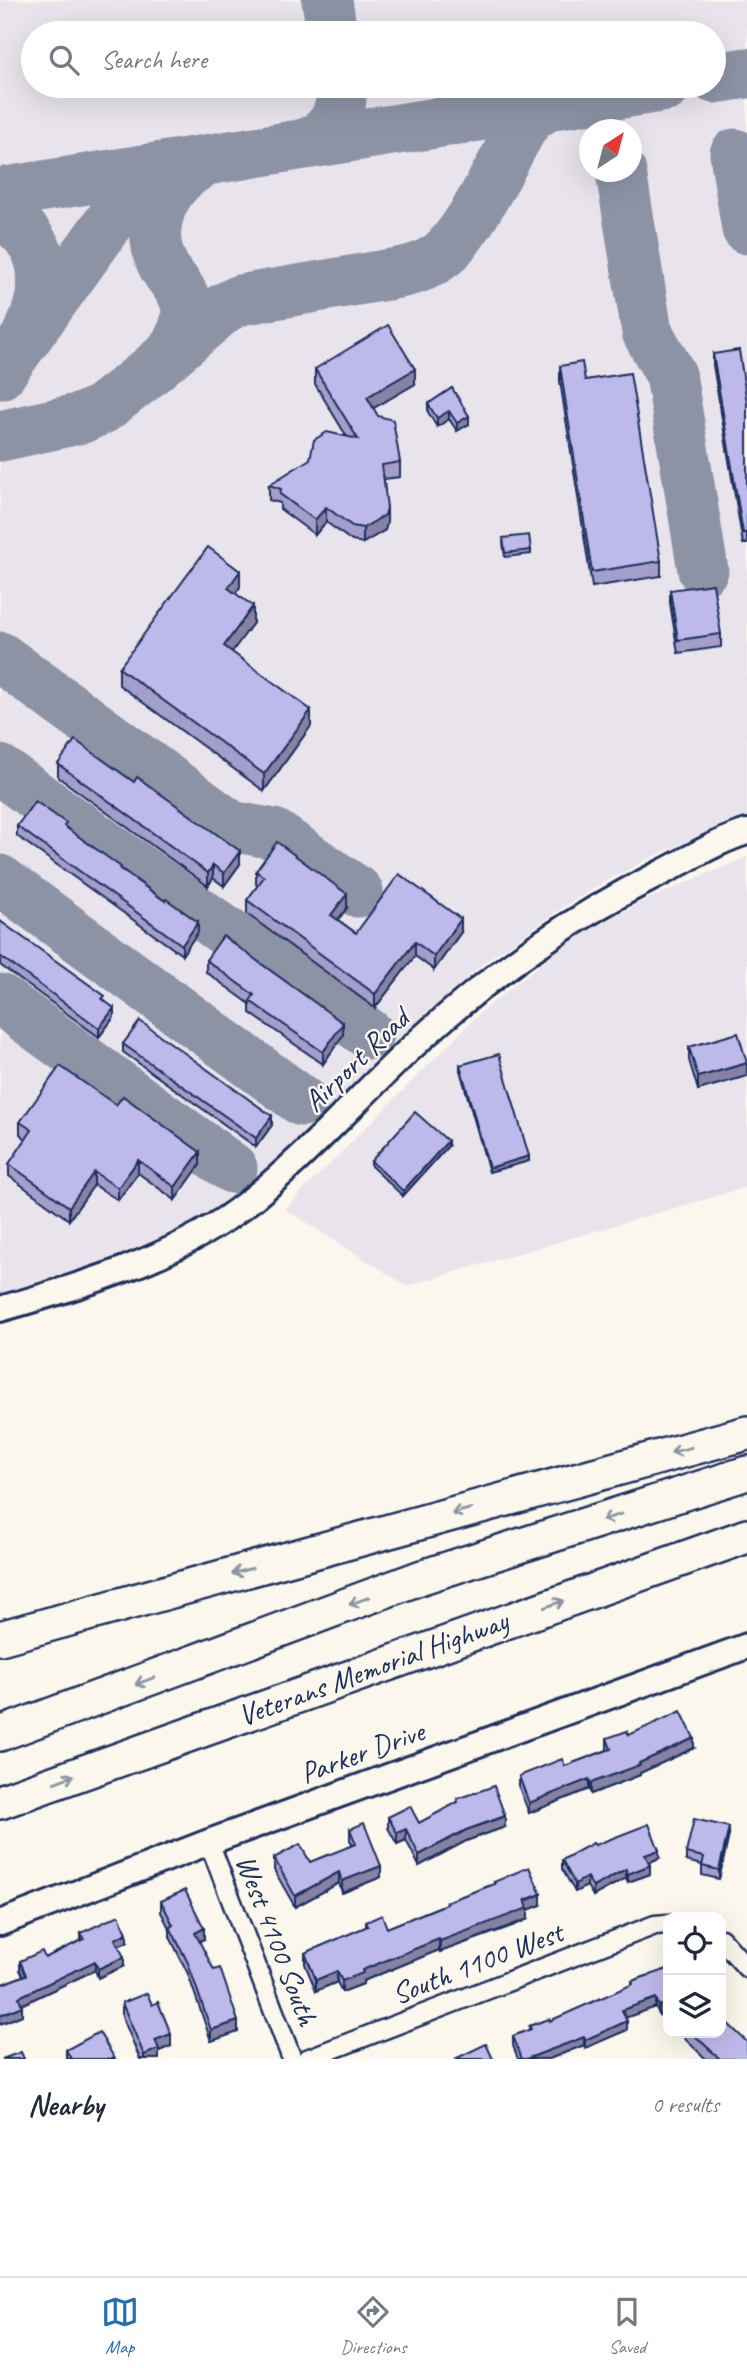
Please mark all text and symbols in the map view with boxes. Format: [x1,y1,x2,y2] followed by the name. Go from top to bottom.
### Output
[21,21,726,98] search box
[45,41,83,79] icon: search
[101,43,207,76] text: Search here
[579,119,642,182] north arrow
[295,997,420,1120] street label: Airport Road
[670,1444,693,1457] one-way arrow
[451,1505,473,1518] one-way arrow
[601,1511,623,1524] one-way arrow
[231,1565,254,1578] one-way arrow
[348,1596,370,1608] one-way arrow
[543,1597,565,1609] one-way arrow
[233,1601,515,1734] street label: Veterans Memorial Highway
[135,1675,157,1688] one-way arrow
[295,1711,431,1792] street label: Parker Drive
[53,1771,75,1784] one-way arrow
[227,1849,327,2032] street label: West 4100 South
[386,1912,571,2013] street label: South 1100 West
[663,1912,726,2038] map controls
[663,1912,726,1975] button: locate
[663,1975,726,2038] button: layers
[28,2086,104,2124] text: Nearby
[652,2090,719,2119] text: 0 results
[101,2293,139,2359] tab: Map
[340,2293,407,2359] tab: Directions
[608,2293,646,2359] tab: Saved

